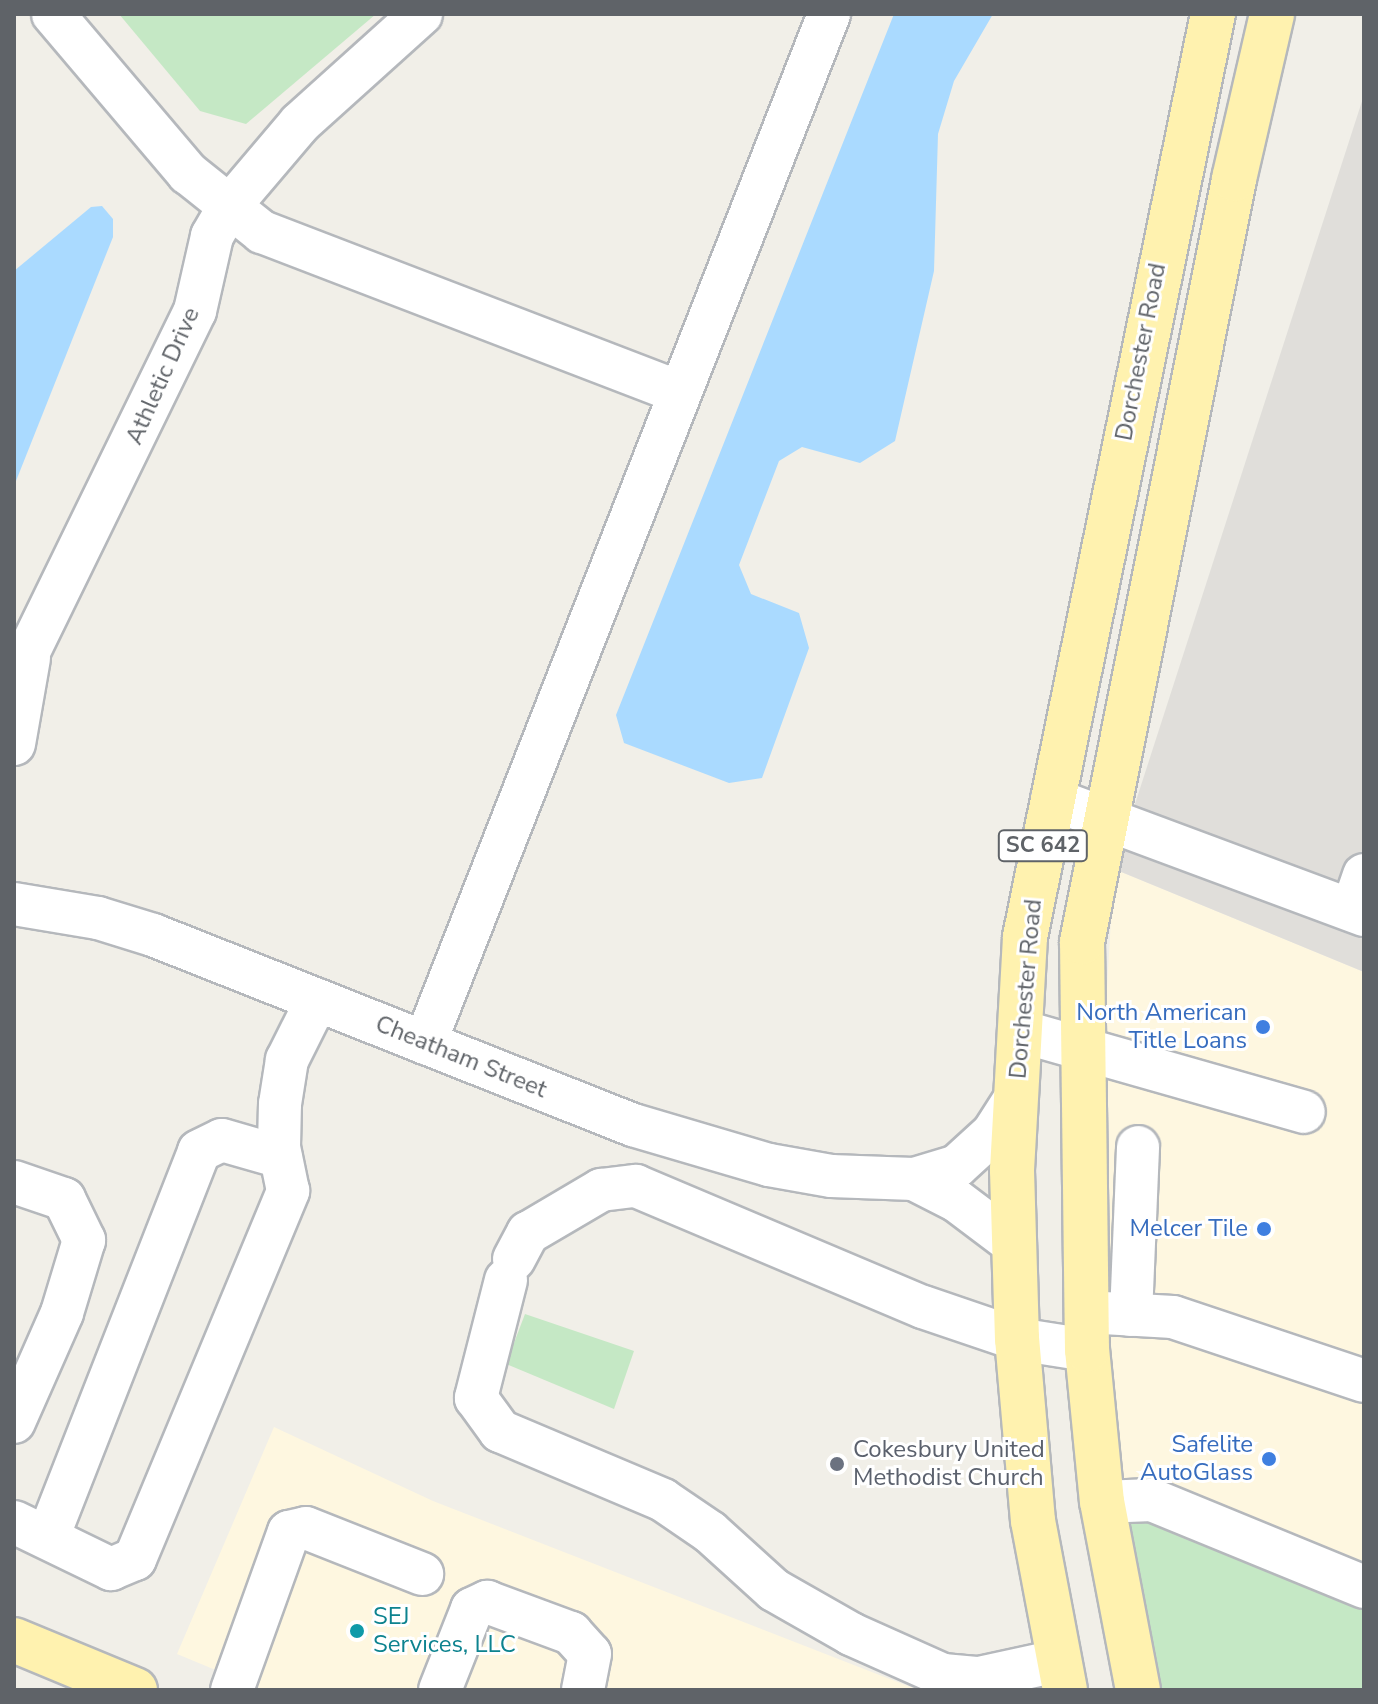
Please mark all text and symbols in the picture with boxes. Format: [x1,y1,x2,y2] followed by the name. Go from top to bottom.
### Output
[1110,261,1172,443] street label: Dorchester Road
[120,303,206,449] street label: Athletic Drive
[997,828,1089,864] road number: SC 642
[1004,898,1048,1080] street label: Dorchester Road
[1076,999,1247,1055] place label: North American Title Loans
[371,1010,551,1104] street label: Cheatham Street
[1254,1018,1272,1036] marker: North American Title Loans
[1130,1215,1248,1243] place label: Melcer Tile
[1255,1220,1273,1238] marker: Melcer Tile
[1140,1431,1253,1487] place label: Safelite AutoGlass
[853,1436,1045,1492] place label: Cokesbury United Methodist Church
[1260,1450,1278,1468] marker: Safelite AutoGlass
[828,1455,846,1473] marker: Cokesbury United Methodist Church
[373,1603,516,1659] place label: SEJ Services, LLC
[348,1622,366,1640] marker: SEJ Services, LLC

